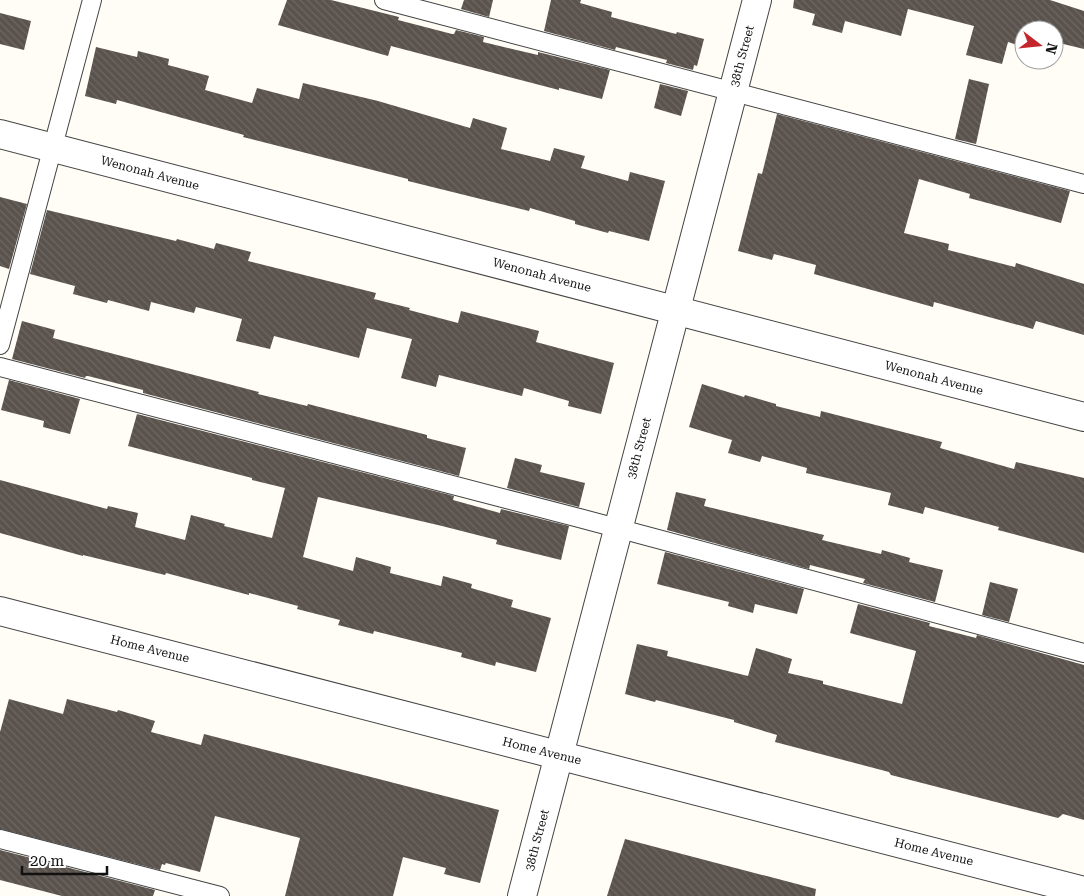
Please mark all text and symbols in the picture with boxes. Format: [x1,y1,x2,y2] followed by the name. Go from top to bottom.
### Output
[1014,20,1064,70] north arrow
[727,23,757,88] street label: 38th Street
[1042,41,1061,56] text: N
[99,153,201,193] street label: Wenonah Avenue
[491,255,593,295] street label: Wenonah Avenue
[883,358,985,398] street label: Wenonah Avenue
[624,415,654,480] street label: 38th Street
[109,632,191,666] street label: Home Avenue
[501,734,583,768] street label: Home Avenue
[522,807,552,872] street label: 38th Street
[893,835,975,869] street label: Home Avenue
[22,844,108,876] scale bar
[30,852,65,870] text: 20 m

